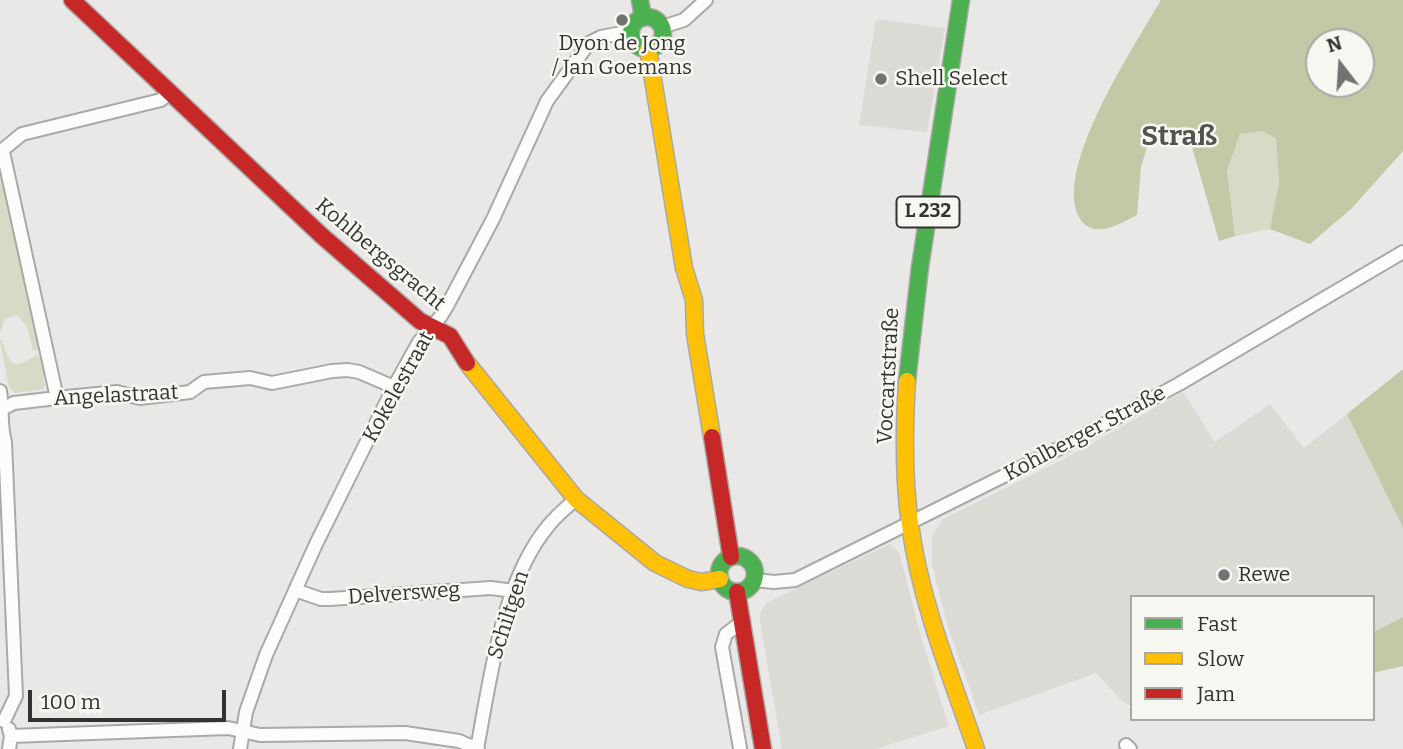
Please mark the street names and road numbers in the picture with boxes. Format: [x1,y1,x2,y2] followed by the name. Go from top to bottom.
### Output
[310,193,450,317] street label: Kohlbergsgracht
[897,196,960,228] road number: L 232
[873,307,905,445] street label: Voccartstraße
[358,327,440,447] street label: Kokelestraat
[53,380,179,412] street label: Angelastraat
[1000,381,1170,487] street label: Kohlberger Straße
[483,568,535,662] street label: Schiltgen
[347,578,461,610] street label: Delversweg

